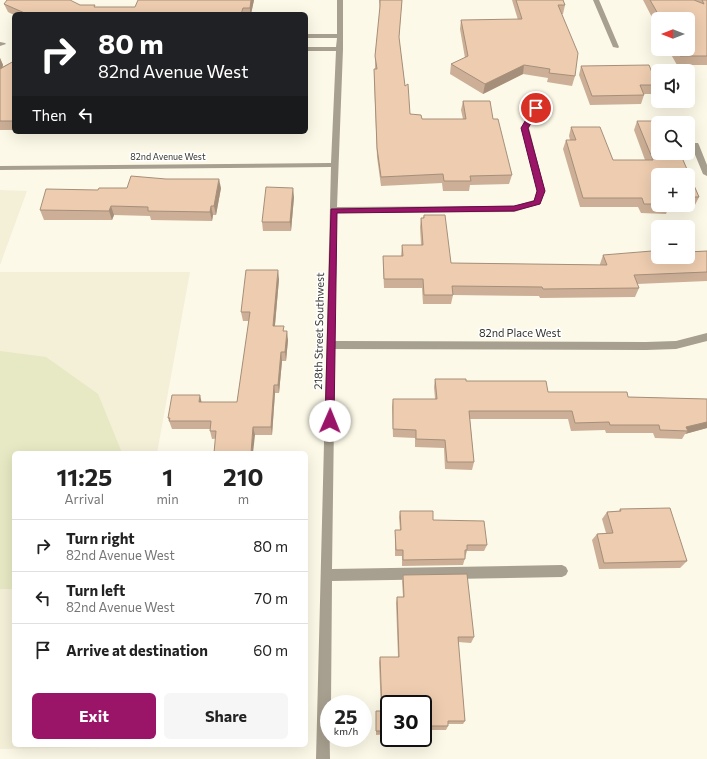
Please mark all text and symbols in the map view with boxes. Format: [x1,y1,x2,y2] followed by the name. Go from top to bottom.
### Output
[651,12,695,56] north arrow
[651,12,695,264] map controls
[98,26,164,60] text: 80 m
[32,28,84,80] icon: right
[98,60,249,82] text: 82nd Avenue West
[651,64,695,108] button: sound
[519,91,553,125] pin
[525,97,547,119] icon: arrive
[75,104,97,126] icon: left
[32,106,67,124] text: Then
[651,116,695,160] button: search
[130,151,206,162] street label: 82nd Avenue West
[651,168,695,212] button: +
[651,220,695,264] button: −
[311,272,326,390] street label: 218th Street Southwest
[479,326,562,339] street label: 82nd Place West
[309,400,351,442] position arrow
[56,462,112,491] text: 11:25
[162,462,173,491] text: 1
[223,462,264,491] text: 210
[65,491,104,507] text: Arrival
[157,491,179,507] text: min
[238,491,249,507] text: m
[66,529,135,547] text: Turn right
[32,535,54,557] icon: right
[253,537,288,555] text: 80 m
[66,547,175,563] text: 82nd Avenue West
[66,581,125,599] text: Turn left
[32,587,54,609] icon: left
[254,589,288,607] text: 70 m
[66,599,175,615] text: 82nd Avenue West
[32,639,54,661] icon: arrive
[66,641,208,659] text: Arrive at destination
[253,641,288,659] text: 60 m
[32,693,156,739] button: Exit
[164,693,288,739] button: Share
[380,695,432,747] speed limit sign: 30
[334,704,358,728] text: 25
[334,725,358,737] text: km/h

